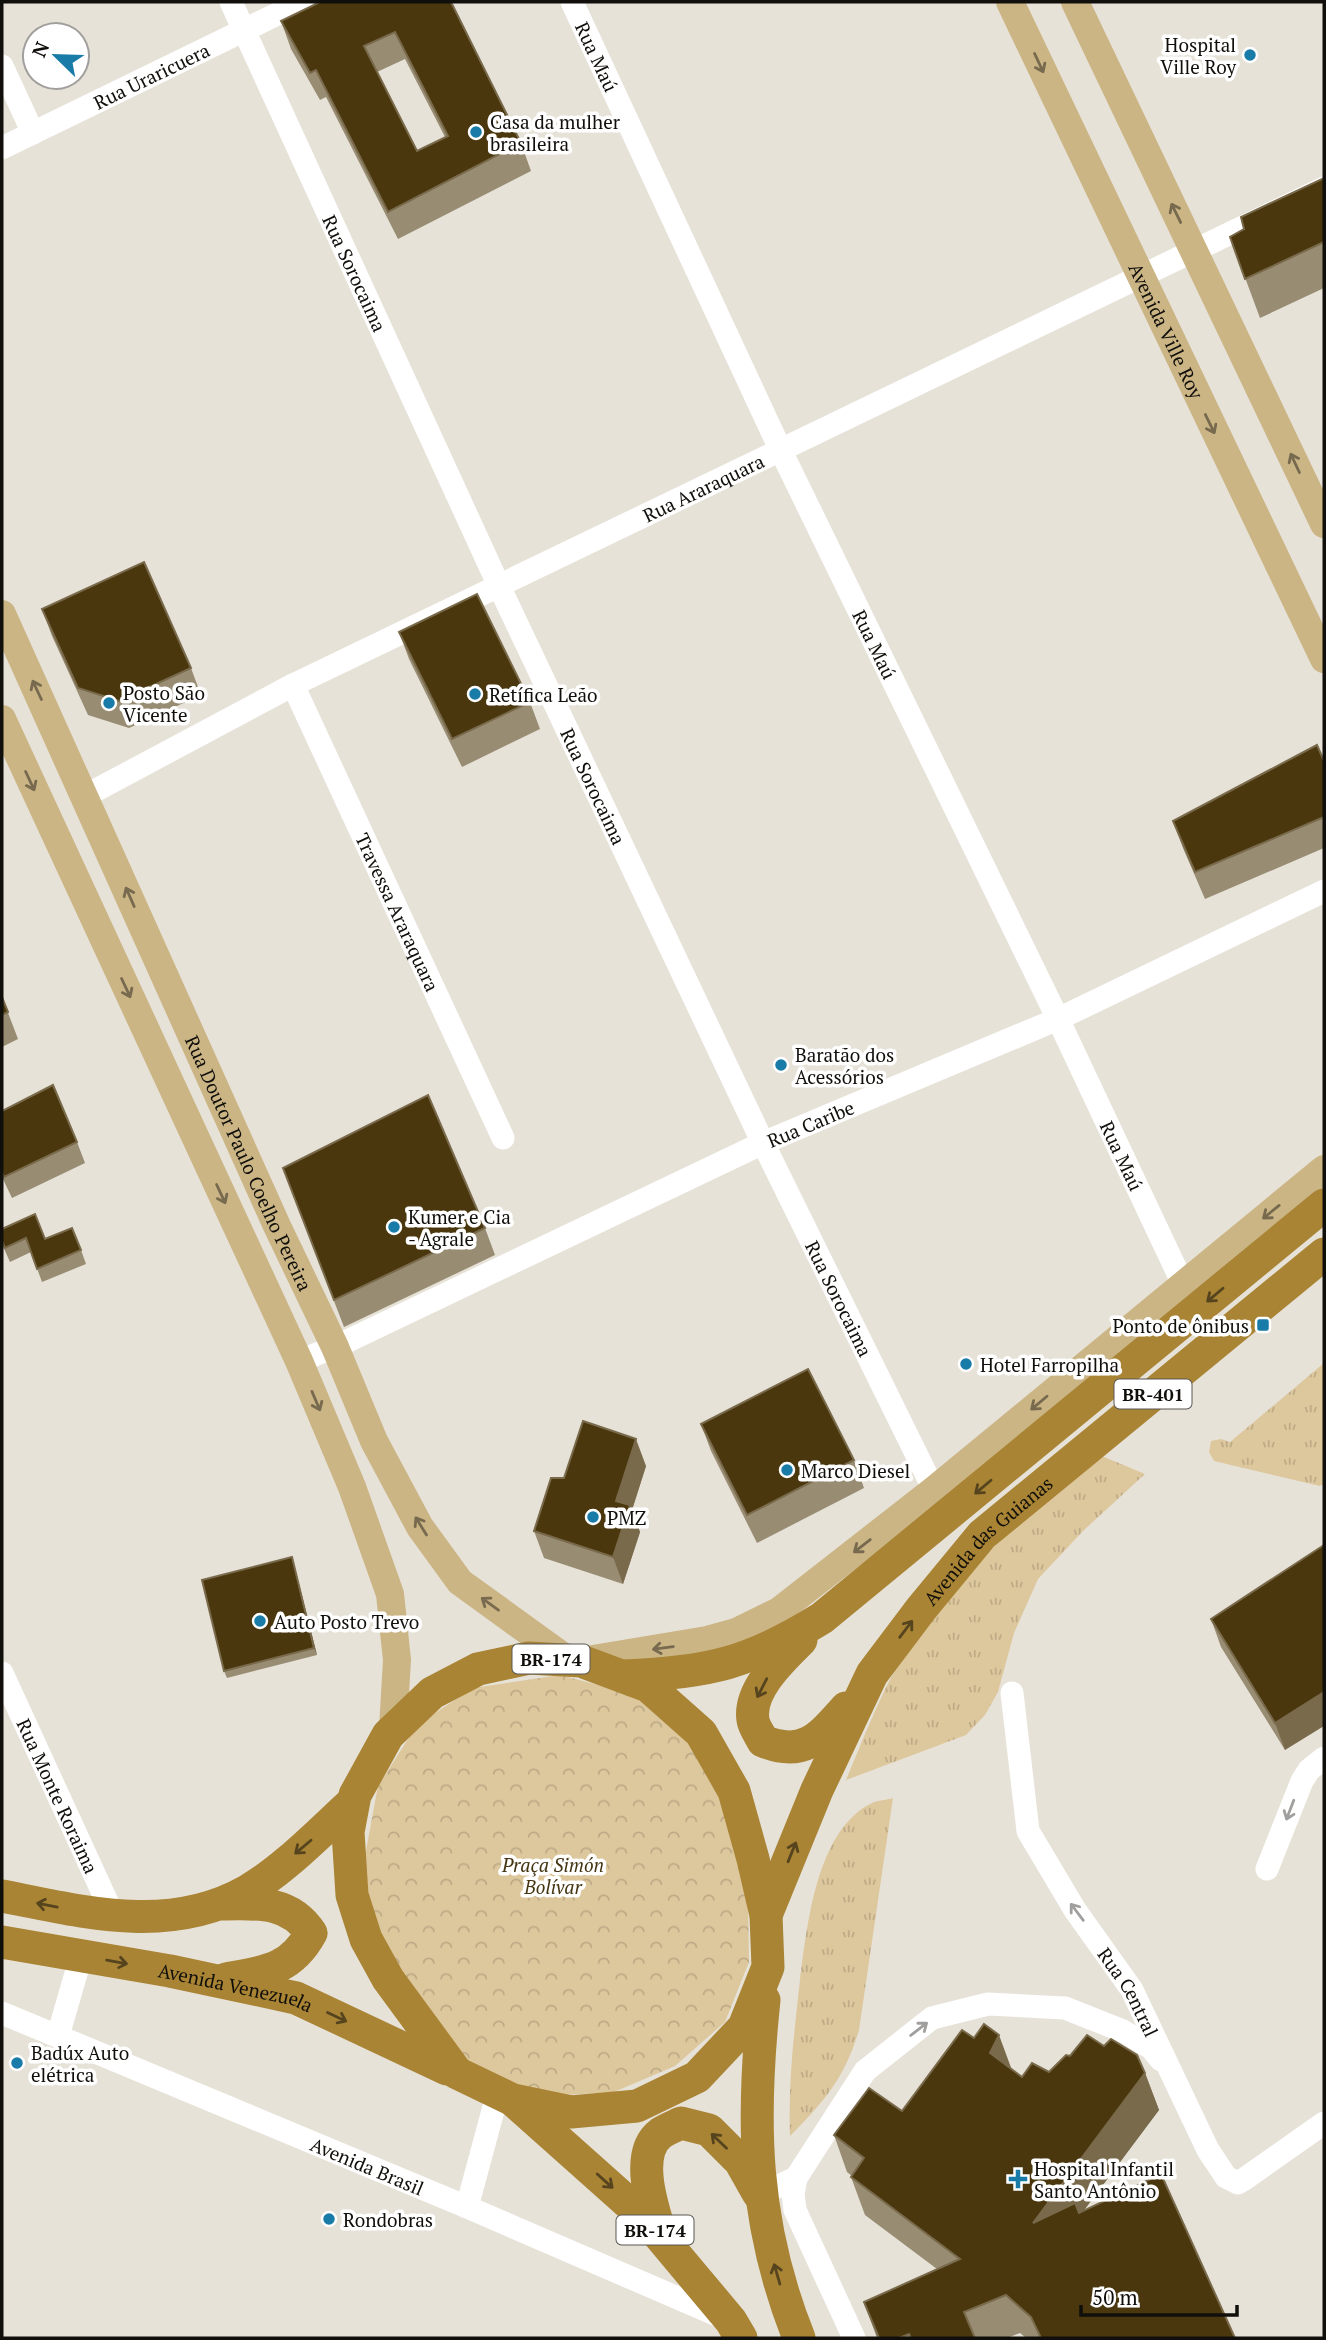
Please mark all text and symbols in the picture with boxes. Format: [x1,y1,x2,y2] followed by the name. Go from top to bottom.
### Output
[570,17,624,95] street label: Rua Maú
[21,21,91,91] north arrow
[1160,32,1236,79] place label: Hospital Ville Roy
[89,36,214,114] street label: Rua Uraricuera
[26,37,54,61] text: N
[1242,47,1258,63] marker: Hospital Ville Roy
[1033,52,1046,74] one-way arrow
[490,109,621,156] place label: Casa da mulher brasileira
[468,124,484,140] marker: Casa da mulher brasileira
[1169,203,1182,224] one-way arrow
[318,210,393,336] street label: Rua Sorocaima
[1124,258,1210,403] street label: Avenida Ville Roy
[1204,413,1218,434] one-way arrow
[638,447,768,527] street label: Rua Araraquara
[1288,453,1301,474] one-way arrow
[848,605,903,683] street label: Rua Maú
[29,680,43,701] one-way arrow
[123,680,205,727] place label: Posto São Vicente
[489,682,598,707] place label: Retífica Leão
[467,686,483,702] marker: Retífica Leão
[101,695,117,711] marker: Posto São Vicente
[556,724,632,849] street label: Rua Sorocaima
[24,770,37,791] one-way arrow
[351,829,446,995] street label: Travessa Araraquara
[123,887,136,908] one-way arrow
[120,977,133,998] one-way arrow
[180,1031,319,1295] street label: Rua Doutor Paulo Coelho Pereira
[795,1042,894,1089] place label: Baratão dos Acessórios
[773,1057,789,1073] marker: Baratão dos Acessórios
[763,1094,858,1153] street label: Rua Caribe
[1095,1116,1150,1194] street label: Rua Maú
[215,1183,229,1204] one-way arrow
[408,1204,511,1251] place label: Kumer e Cia - Agrale
[1263,1204,1281,1220] one-way arrow
[386,1219,402,1235] marker: Kumer e Cia - Agrale
[800,1236,879,1361] street label: Rua Sorocaima
[1206,1288,1224,1303] one-way arrow
[1113,1313,1249,1338] place label: Ponto de ônibus
[1255,1317,1271,1333] marker: Ponto de ônibus
[980,1352,1119,1377] place label: Hotel Farropilha
[958,1356,974,1372] marker: Hotel Farropilha
[1114,1380,1192,1408] road number: BR-401
[310,1390,323,1411] one-way arrow
[1030,1395,1048,1411] one-way arrow
[801,1458,910,1483] place label: Marco Diesel
[779,1462,795,1478] marker: Marco Diesel
[917,1470,1057,1610] street label: Avenida das Guianas
[974,1479,992,1495] one-way arrow
[607,1505,646,1530] place label: PMZ
[585,1509,601,1525] marker: PMZ
[413,1516,427,1536] one-way arrow
[853,1538,872,1553] one-way arrow
[481,1597,500,1611] one-way arrow
[274,1609,419,1634] place label: Auto Posto Trevo
[252,1613,268,1629] marker: Auto Posto Trevo
[898,1620,913,1638] one-way arrow
[653,1641,675,1654] one-way arrow
[512,1644,590,1674] road number: BR-174
[754,1677,768,1698] one-way arrow
[12,1714,105,1877] street label: Rua Monte Roraima
[1283,1799,1296,1820] one-way arrow
[294,1839,312,1855] one-way arrow
[786,1842,799,1863] one-way arrow
[501,1852,604,1899] park label: Praça Simón Bolívar
[36,1897,59,1911] one-way arrow
[1070,1904,1085,1922] one-way arrow
[1093,1942,1165,2040] street label: Rua Central
[105,1956,128,1969] one-way arrow
[156,1957,318,2017] street label: Avenida Venezuela
[326,2011,347,2024] one-way arrow
[909,2021,927,2036] one-way arrow
[31,2040,129,2087] place label: Badúx Auto elétrica
[9,2055,25,2071] marker: Badúx Auto elétrica
[307,2131,428,2200] street label: Avenida Brasil
[711,2132,728,2149] one-way arrow
[1034,2156,1174,2203] place label: Hospital Infantil Santo Antônio
[1008,2169,1028,2189] marker: Hospital Infantil Santo Antônio
[596,2173,613,2190] one-way arrow
[343,2207,433,2232] place label: Rondobras
[321,2211,337,2227] marker: Rondobras
[616,2216,694,2244] road number: BR-174
[770,2263,783,2286] one-way arrow
[1081,2274,1237,2318] scale bar
[1092,2283,1138,2311] text: 50 m

